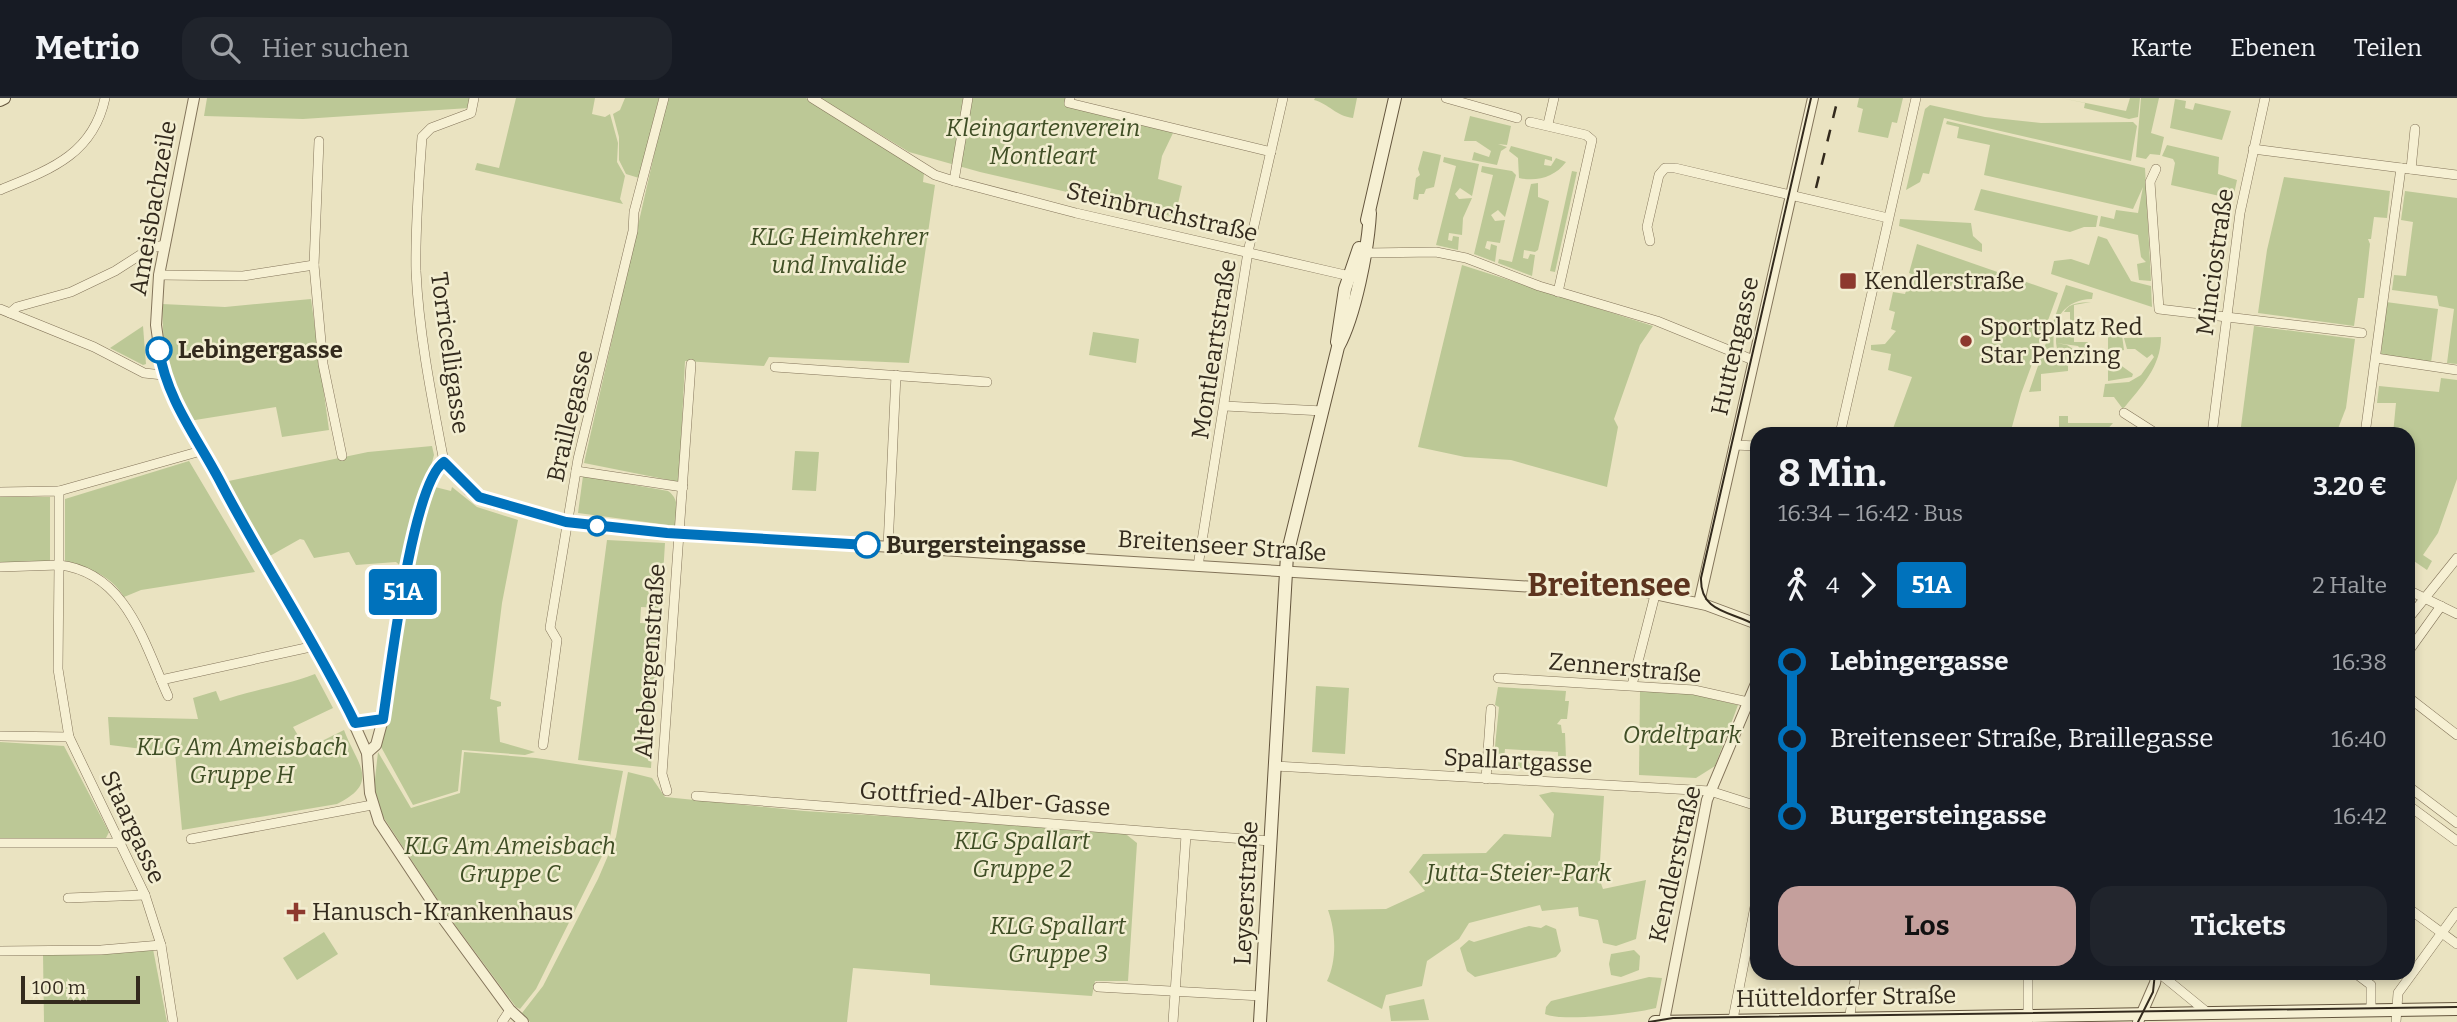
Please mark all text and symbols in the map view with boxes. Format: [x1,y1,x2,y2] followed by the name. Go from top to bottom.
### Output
[182,17,672,80] search box
[35,28,140,68] text: Metrio
[206,29,244,67] icon: search
[262,33,409,64] text: Hier suchen
[2131,34,2192,62] text: Karte
[2230,34,2316,62] text: Ebenen
[2354,34,2422,62] text: Teilen
[946,114,1140,170] park label: Kleingartenverein Montleart
[124,118,182,298] street label: Ameisbachzeile
[1064,176,1260,248] street label: Steinbruchstraße
[2191,187,2239,337] street label: Minciostraße
[750,223,929,279] park label: KLG Heimkehrer und Invalide
[1186,257,1242,441] street label: Montleartstraße
[1864,267,2025,295] place label: Kendlerstraße
[425,270,475,436] street label: Torricelligasse
[1838,271,1858,291] marker: Kendlerstraße
[1705,274,1765,418] street label: Huttengasse
[1980,313,2143,369] place label: Sportplatz Red Star Penzing
[1958,333,1974,349] marker: Sportplatz Red Star Penzing
[178,336,343,364] place label: Lebingergasse
[146,337,172,363] marker: Lebingergasse
[541,347,599,485] street label: Braillegasse
[1778,450,1887,496] text: 8 Min.
[2313,471,2387,502] text: 3.20 €
[1778,499,1963,527] text: 16:34 – 16:42 · Bus
[587,516,607,536] unlabelled marker
[1117,525,1327,567] street label: Breitenseer Straße
[886,531,1086,559] place label: Burgersteingasse
[854,532,880,558] marker: Burgersteingasse
[629,563,671,759] street label: Altebergenstraße
[1527,566,1691,604] district label: Breitensee
[1778,566,1816,604] icon: walk
[1849,566,1887,604] icon: forward
[363,569,443,615] line badge: 51A
[1826,571,1839,599] text: 4
[1911,571,1952,599] text: 51A
[2312,571,2387,599] text: 2 Halte
[383,578,423,606] text: 51A
[1830,646,2009,677] text: Lebingergasse
[1547,647,1703,689] street label: Zennerstraße
[2332,648,2387,676] text: 16:38
[1623,721,1742,749] park label: Ordeltpark
[1830,723,2214,754] text: Breitenseer Straße, Braillegasse
[2331,725,2387,753] text: 16:40
[136,733,348,789] park label: KLG Am Ameisbach Gruppe H
[1443,743,1593,779] street label: Spallartgasse
[95,766,171,888] street label: Staargasse
[859,776,1111,822] street label: Gottfried-Alber-Gasse
[1643,783,1707,945] street label: Kendlerstraße
[1830,800,2047,831] text: Burgersteingasse
[2333,802,2387,830] text: 16:42
[1228,820,1264,966] street label: Leyserstraße
[954,827,1091,883] park label: KLG Spallart Gruppe 2
[404,832,616,888] park label: KLG Am Ameisbach Gruppe C
[1424,859,1612,887] park label: Jutta-Steier-Park
[1778,886,2076,966] button: Los
[2090,886,2387,966] button: Tickets
[312,898,573,926] place label: Hanusch-Krankenhaus
[286,902,306,922] marker: Hanusch-Krankenhaus
[990,912,1127,968] park label: KLG Spallart Gruppe 3
[21,973,140,1005] scale bar
[32,976,86,999] text: 100 m
[1736,981,1956,1013] street label: Hütteldorfer Straße

